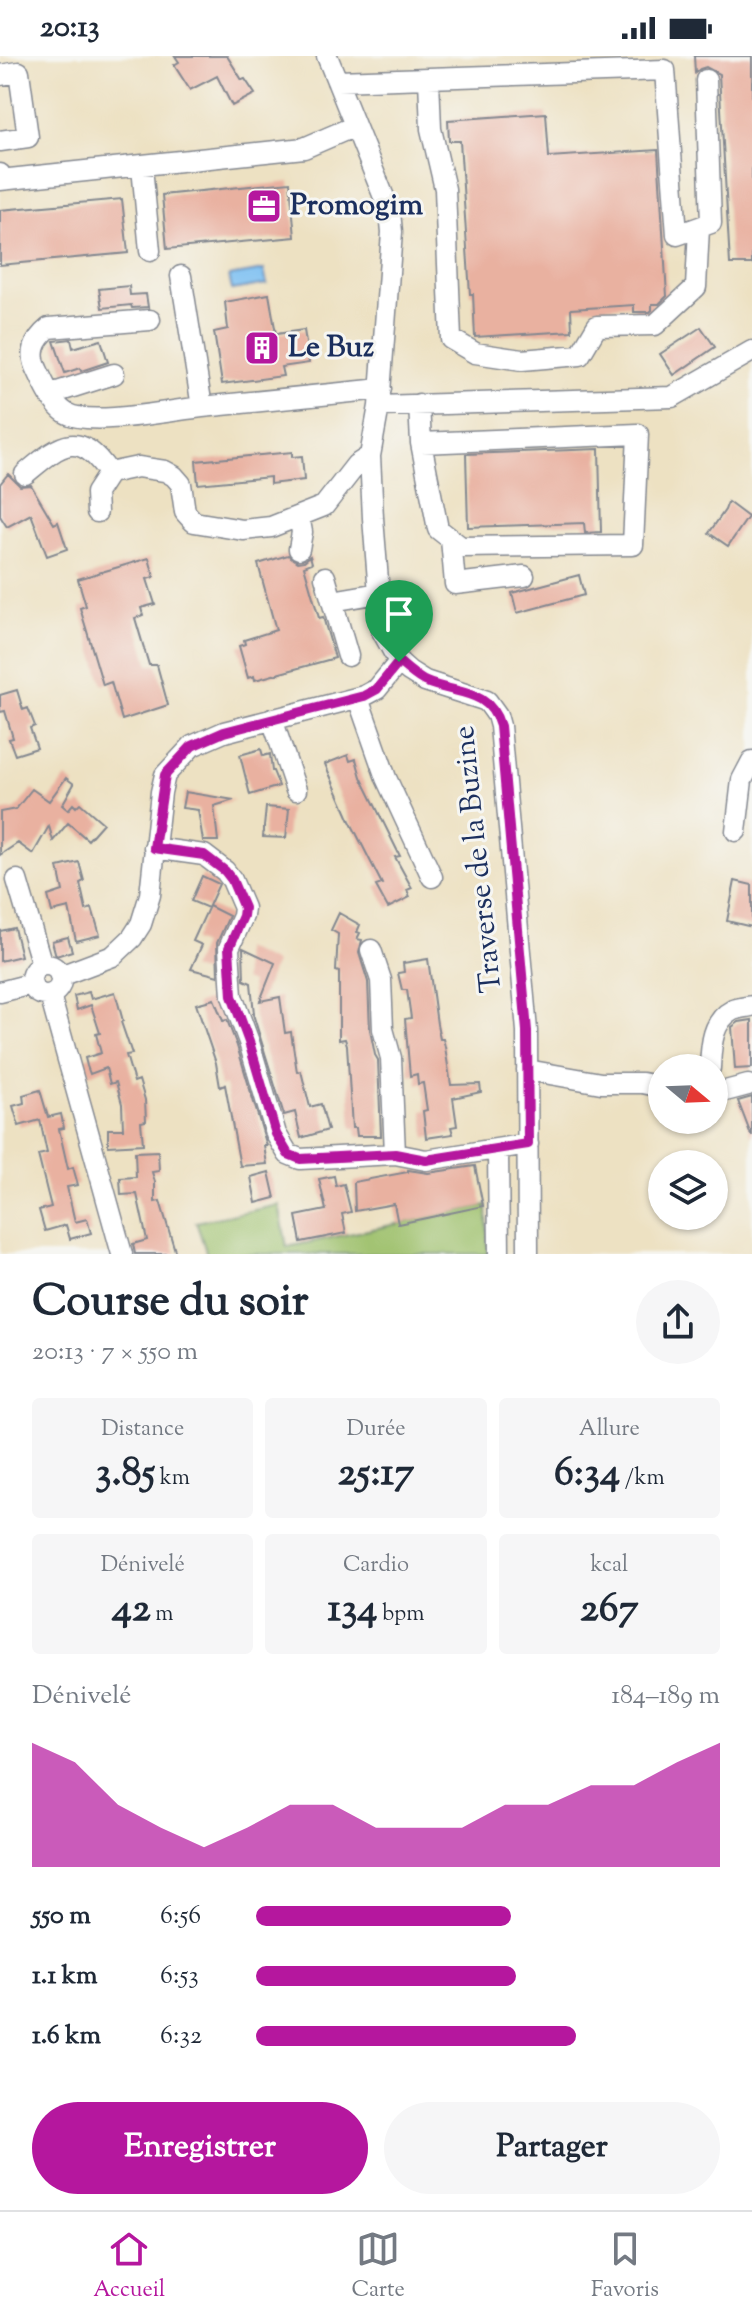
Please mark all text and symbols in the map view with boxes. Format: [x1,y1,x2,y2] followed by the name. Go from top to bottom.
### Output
[40,7,100,50] text: 20:13
[290,185,423,228] place label: Promogim
[245,187,283,225] office icon: Promogim
[288,327,374,370] place label: Le Buz
[243,329,281,367] building icon: Le Buz
[365,580,433,662] pin
[377,592,421,636] icon: arrive
[444,723,514,995] street label: Traverse de la Buzine
[648,1054,728,1134] north arrow
[648,1054,728,1230] map controls
[648,1150,728,1230] button: layers
[32,1272,309,1335] text: Course du soir
[636,1280,720,1364] button: share
[32,1334,198,1371] text: 20:13 · 7 × 550 m
[101,1414,184,1446] text: Distance
[347,1414,405,1446] text: Durée
[579,1414,640,1446] text: Allure
[95,1446,155,1503] text: 3.85
[338,1446,414,1503] text: 25:17
[554,1446,620,1503] text: 6:34
[155,1463,190,1495] text: km
[620,1463,665,1495] text: /km
[101,1550,185,1582] text: Dénivelé
[343,1550,409,1582] text: Cardio
[590,1550,628,1582] text: kcal
[112,1582,151,1639] text: 42
[328,1582,378,1639] text: 134
[580,1582,639,1639] text: 267
[151,1599,174,1631] text: m
[378,1599,424,1631] text: bpm
[32,1678,131,1715] text: Dénivelé
[611,1678,720,1715] text: 184–189 m
[32,1898,91,1935] text: 550 m
[160,1898,201,1935] text: 6:56
[32,1958,97,1995] text: 1.1 km
[160,1958,199,1995] text: 6:53
[32,2018,101,2055] text: 1.6 km
[160,2018,202,2055] text: 6:32
[32,2102,368,2194] button: Enregistrer
[384,2102,720,2194] button: Partager
[93,2227,165,2307] tab: Accueil
[351,2227,405,2307] tab: Carte
[591,2227,659,2307] tab: Favoris

